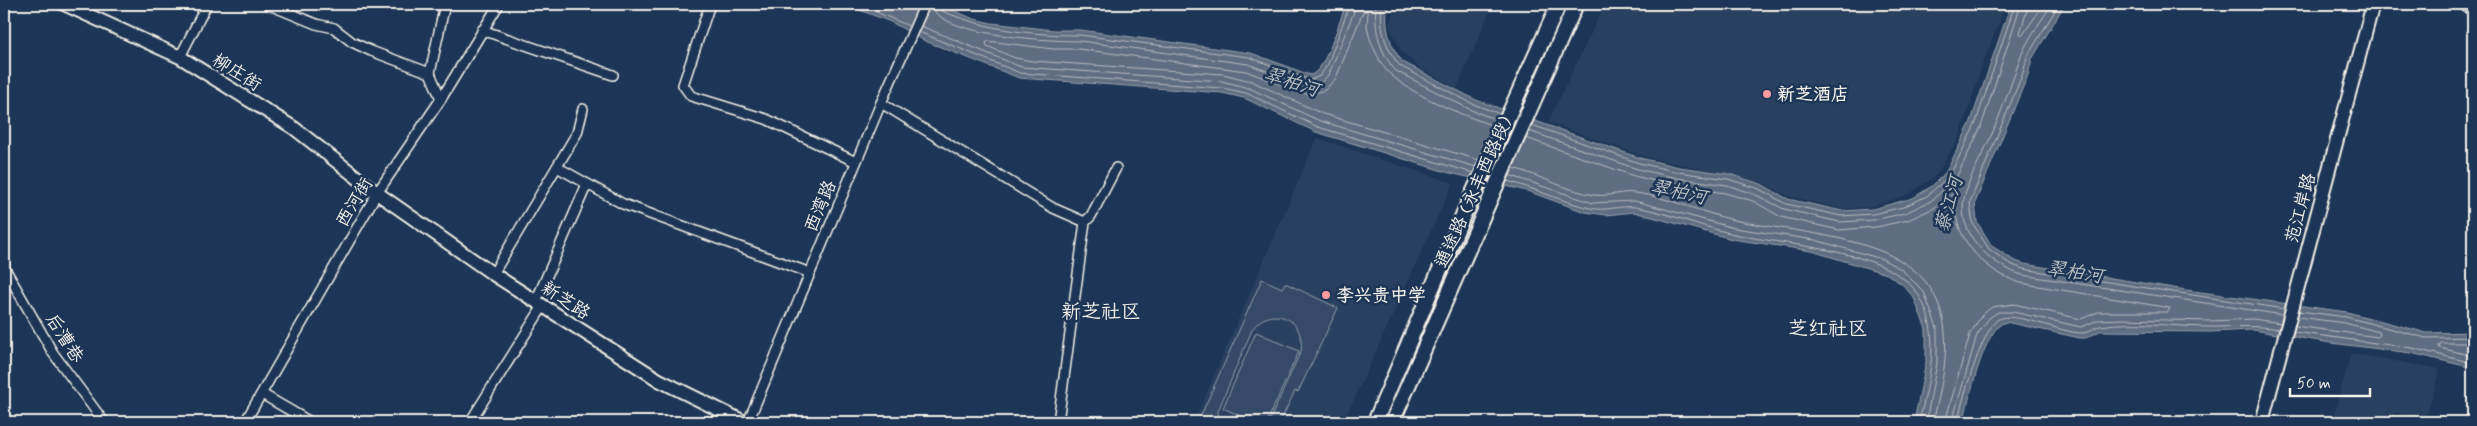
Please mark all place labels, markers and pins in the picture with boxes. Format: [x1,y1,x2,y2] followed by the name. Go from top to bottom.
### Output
[1777,83,1849,107] place label: 新芝酒店
[1761,88,1773,100] marker: 新芝酒店
[1336,284,1426,308] place label: 李兴贵中学
[1320,289,1332,301] marker: 李兴贵中学

